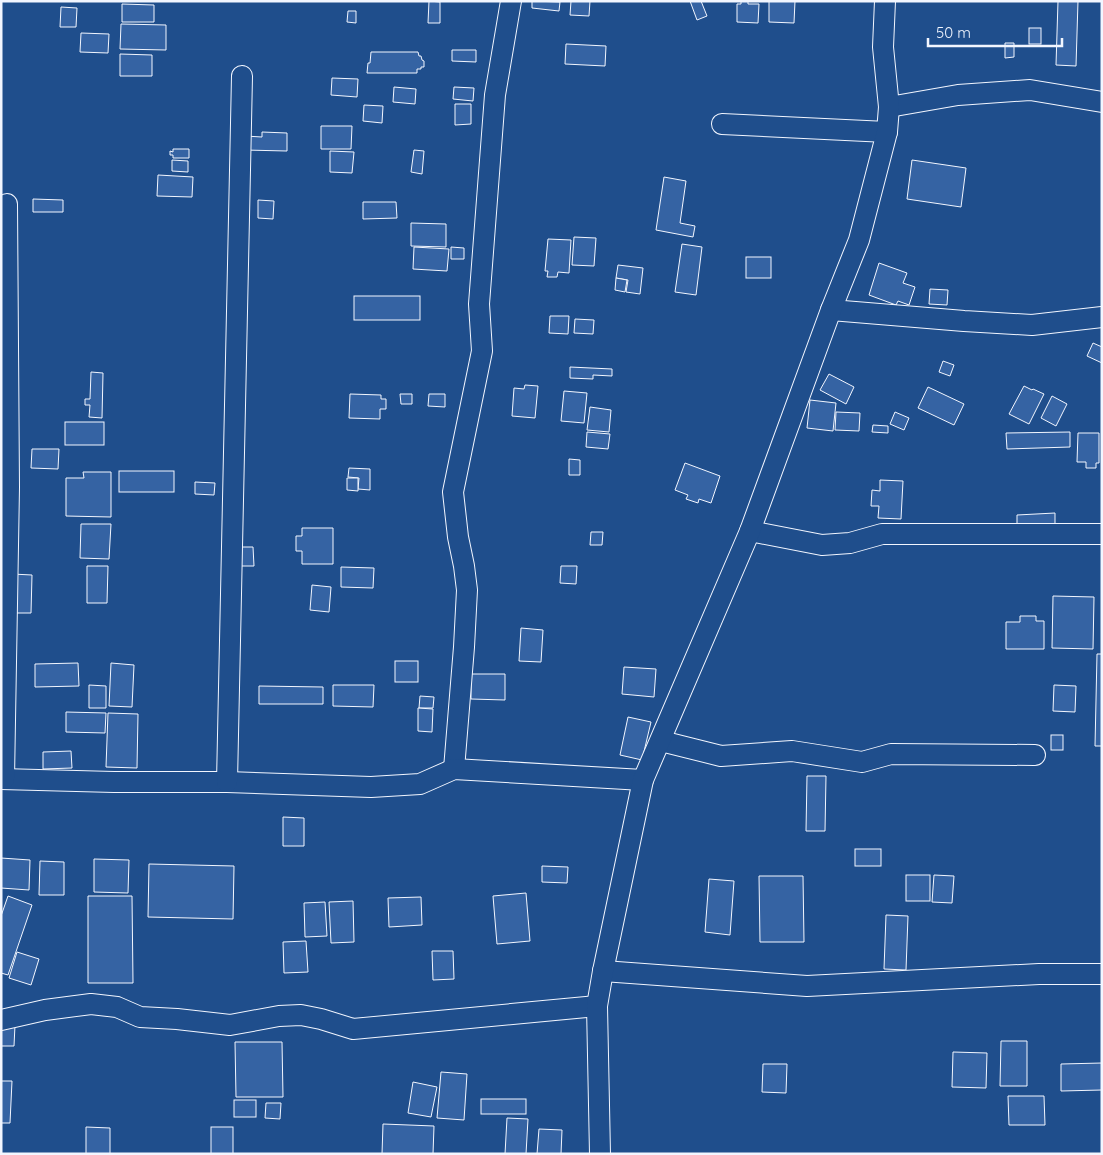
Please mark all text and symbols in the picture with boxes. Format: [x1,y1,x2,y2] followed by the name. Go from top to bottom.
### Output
[928,15,1062,47] scale bar
[936,23,971,42] text: 50 m

